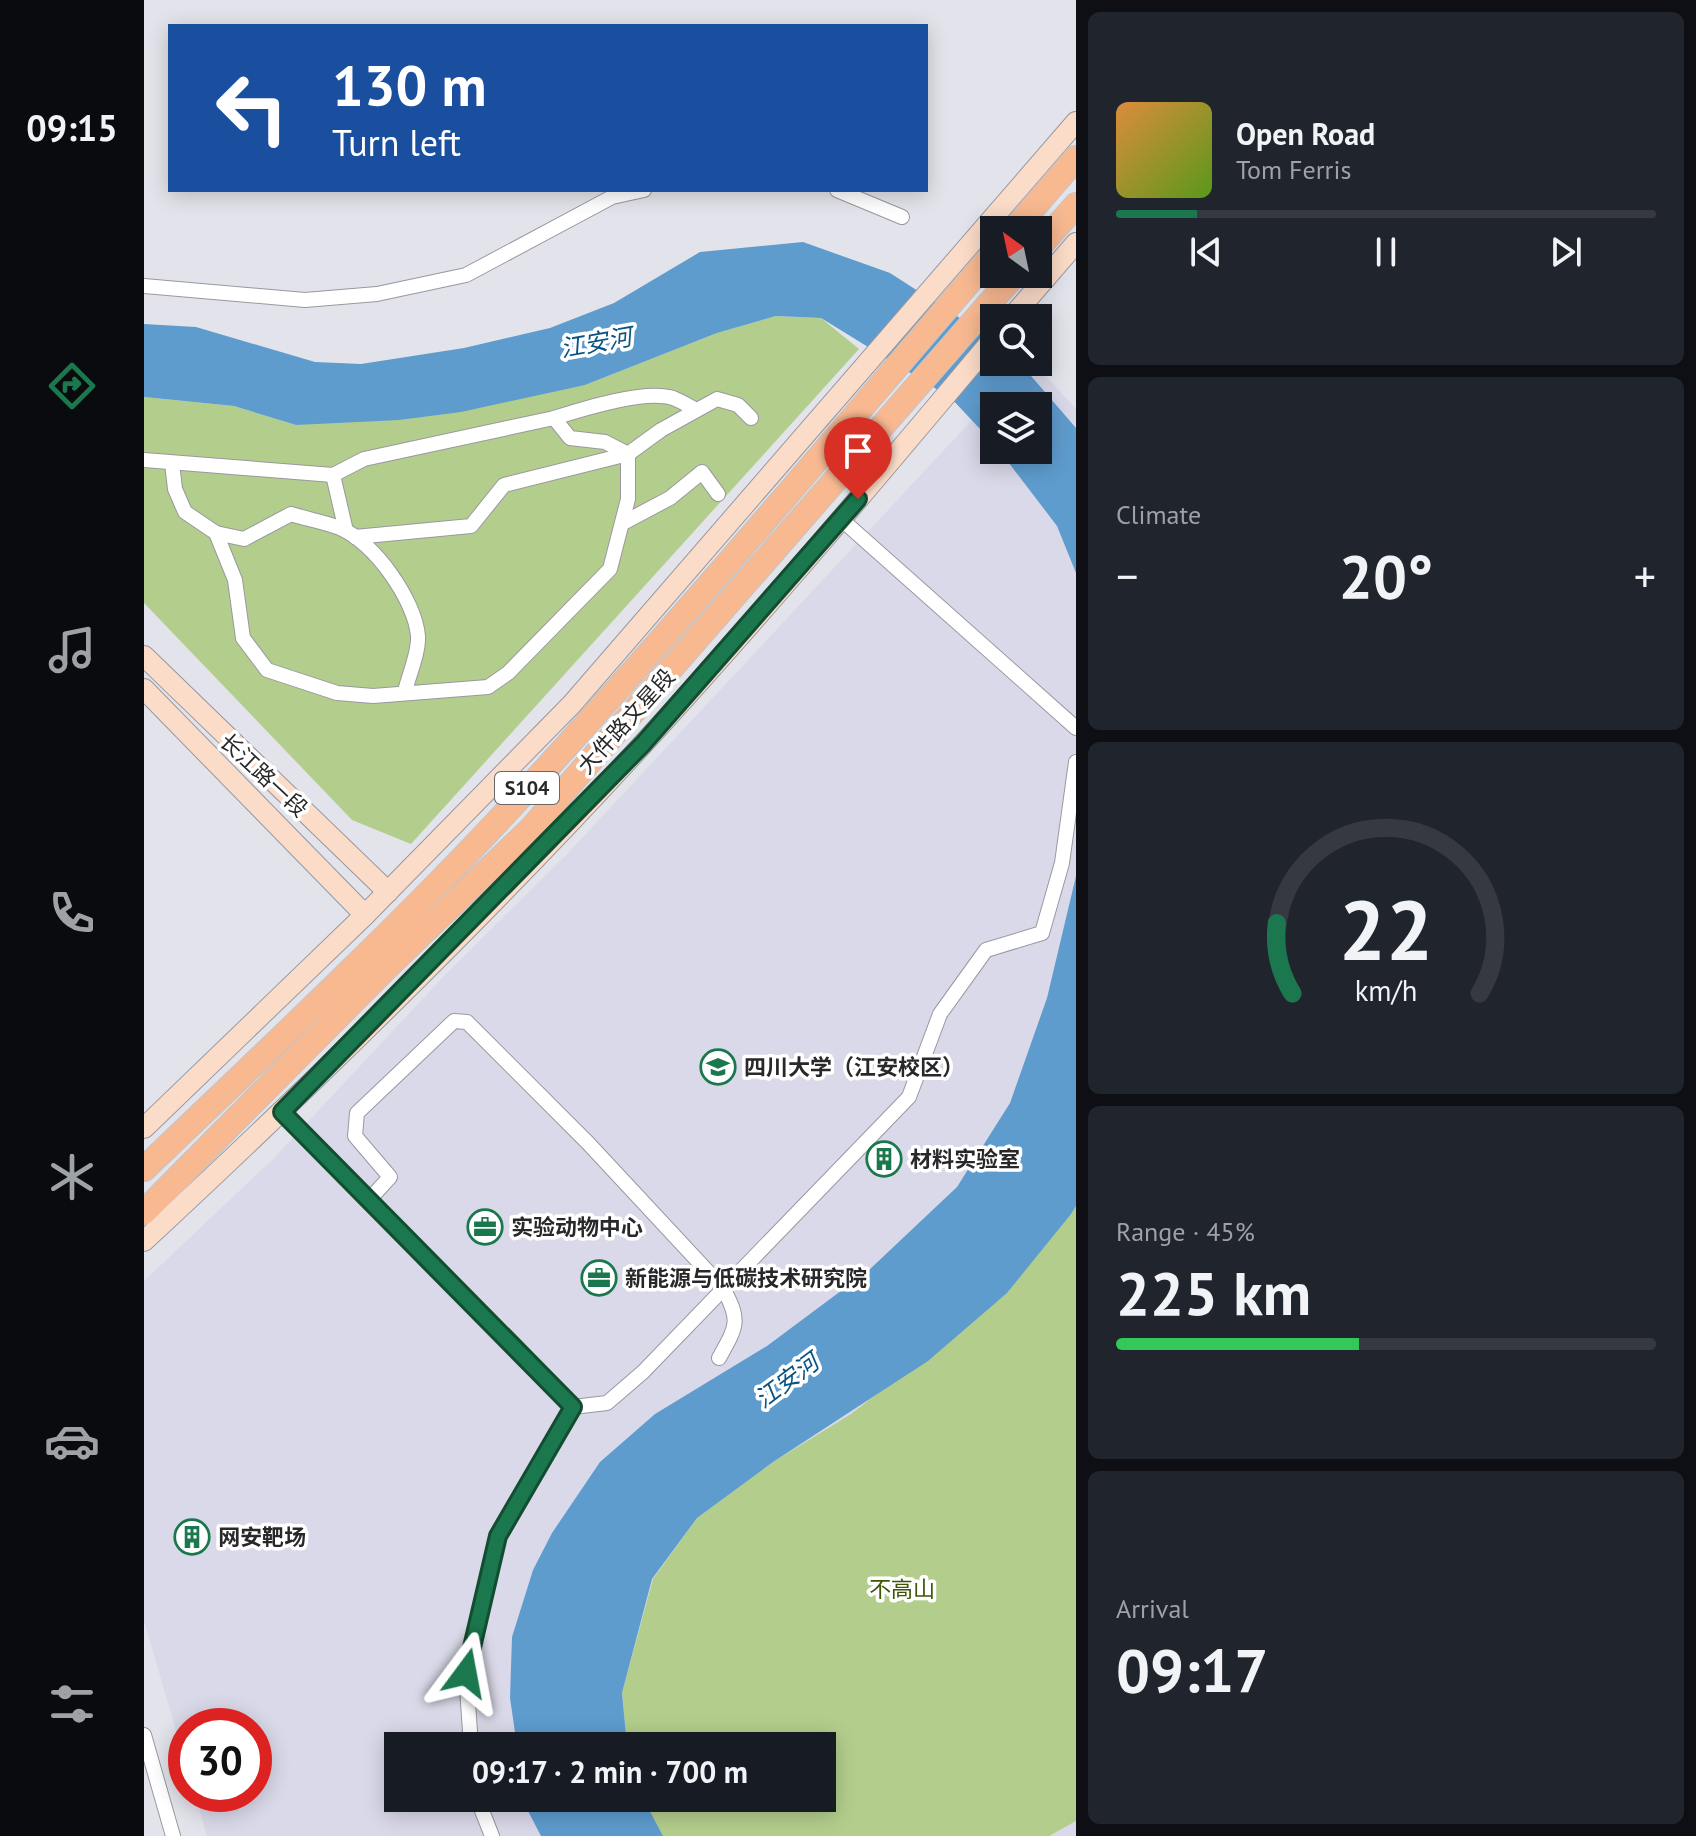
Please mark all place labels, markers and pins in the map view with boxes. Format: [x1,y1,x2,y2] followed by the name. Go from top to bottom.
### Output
[824,417,892,499] pin
[699,1048,737,1086] school or university icon: 四川大学（江安校区）
[744,1053,964,1081] place label: 四川大学（江安校区）
[865,1140,903,1178] building icon: 材料实验室
[910,1145,1020,1173] place label: 材料实验室
[466,1208,504,1246] office icon: 实验动物中心
[511,1213,643,1241] place label: 实验动物中心
[580,1259,618,1297] office icon: 新能源与低碳技术研究院
[625,1264,867,1292] place label: 新能源与低碳技术研究院
[173,1518,211,1556] building icon: 网安靶场
[218,1523,306,1551] place label: 网安靶场

